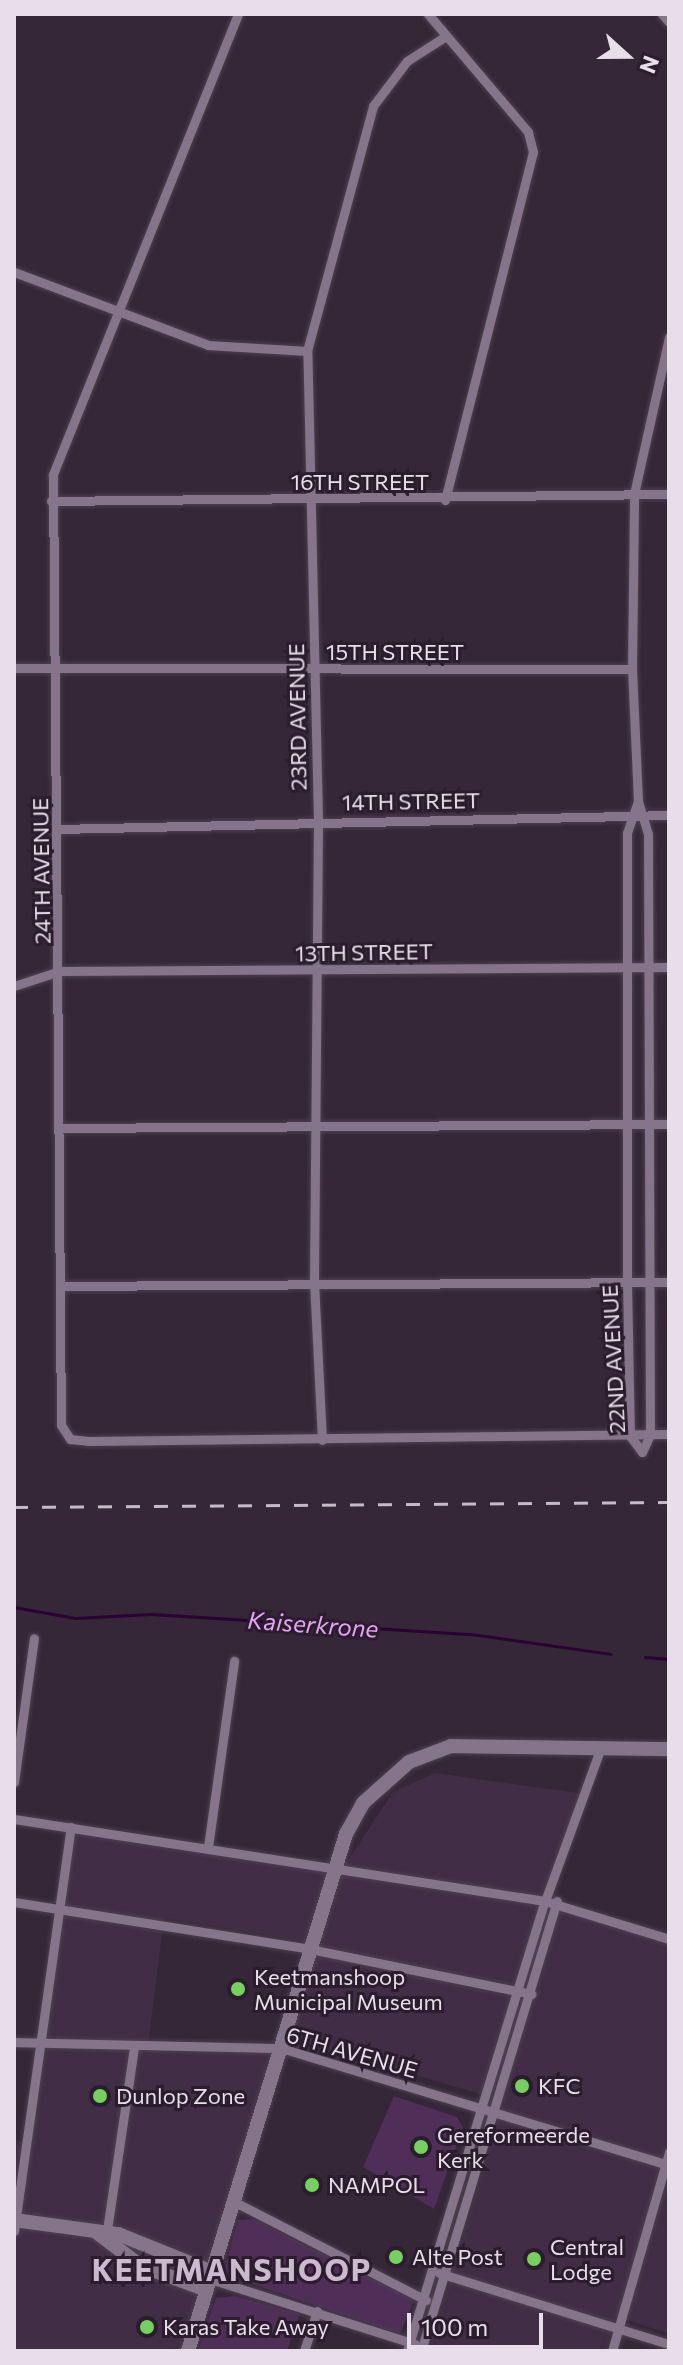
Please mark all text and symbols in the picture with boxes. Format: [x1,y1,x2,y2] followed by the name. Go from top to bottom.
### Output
[587,16,667,96] north arrow
[634,52,665,77] text: N
[291,469,429,495] street label: 16TH STREET
[326,639,464,665] street label: 15TH STREET
[283,643,311,791] street label: 23RD AVENUE
[342,787,480,815] street label: 14TH STREET
[27,798,55,944] street label: 24TH AVENUE
[295,938,433,966] street label: 13TH STREET
[596,1284,630,1434] street label: 22ND AVENUE
[247,1605,379,1643] water label: Kaiserkrone
[254,1963,443,2014] place label: Keetmanshoop Municipal Museum
[229,1980,247,1998] marker: Keetmanshoop Municipal Museum
[284,2021,420,2083] street label: 6TH AVENUE
[538,2073,580,2099] place label: KFC
[513,2077,531,2095] marker: KFC
[116,2083,245,2109] place label: Dunlop Zone
[91,2087,109,2105] marker: Dunlop Zone
[437,2121,590,2172] place label: Gereformeerde Kerk
[412,2138,430,2156] marker: Gereformeerde Kerk
[328,2172,425,2198] place label: NAMPOL
[303,2176,321,2194] marker: NAMPOL
[550,2233,624,2284] place label: Central Lodge
[412,2244,503,2270] place label: Alte Post
[387,2248,405,2266] marker: Alte Post
[525,2250,543,2268] marker: Central Lodge
[92,2251,372,2287] district label: KEETMANSHOOP
[411,2297,547,2347] scale bar
[421,2312,488,2341] text: 100 m
[163,2314,329,2340] place label: Karas Take Away
[138,2318,156,2336] marker: Karas Take Away

